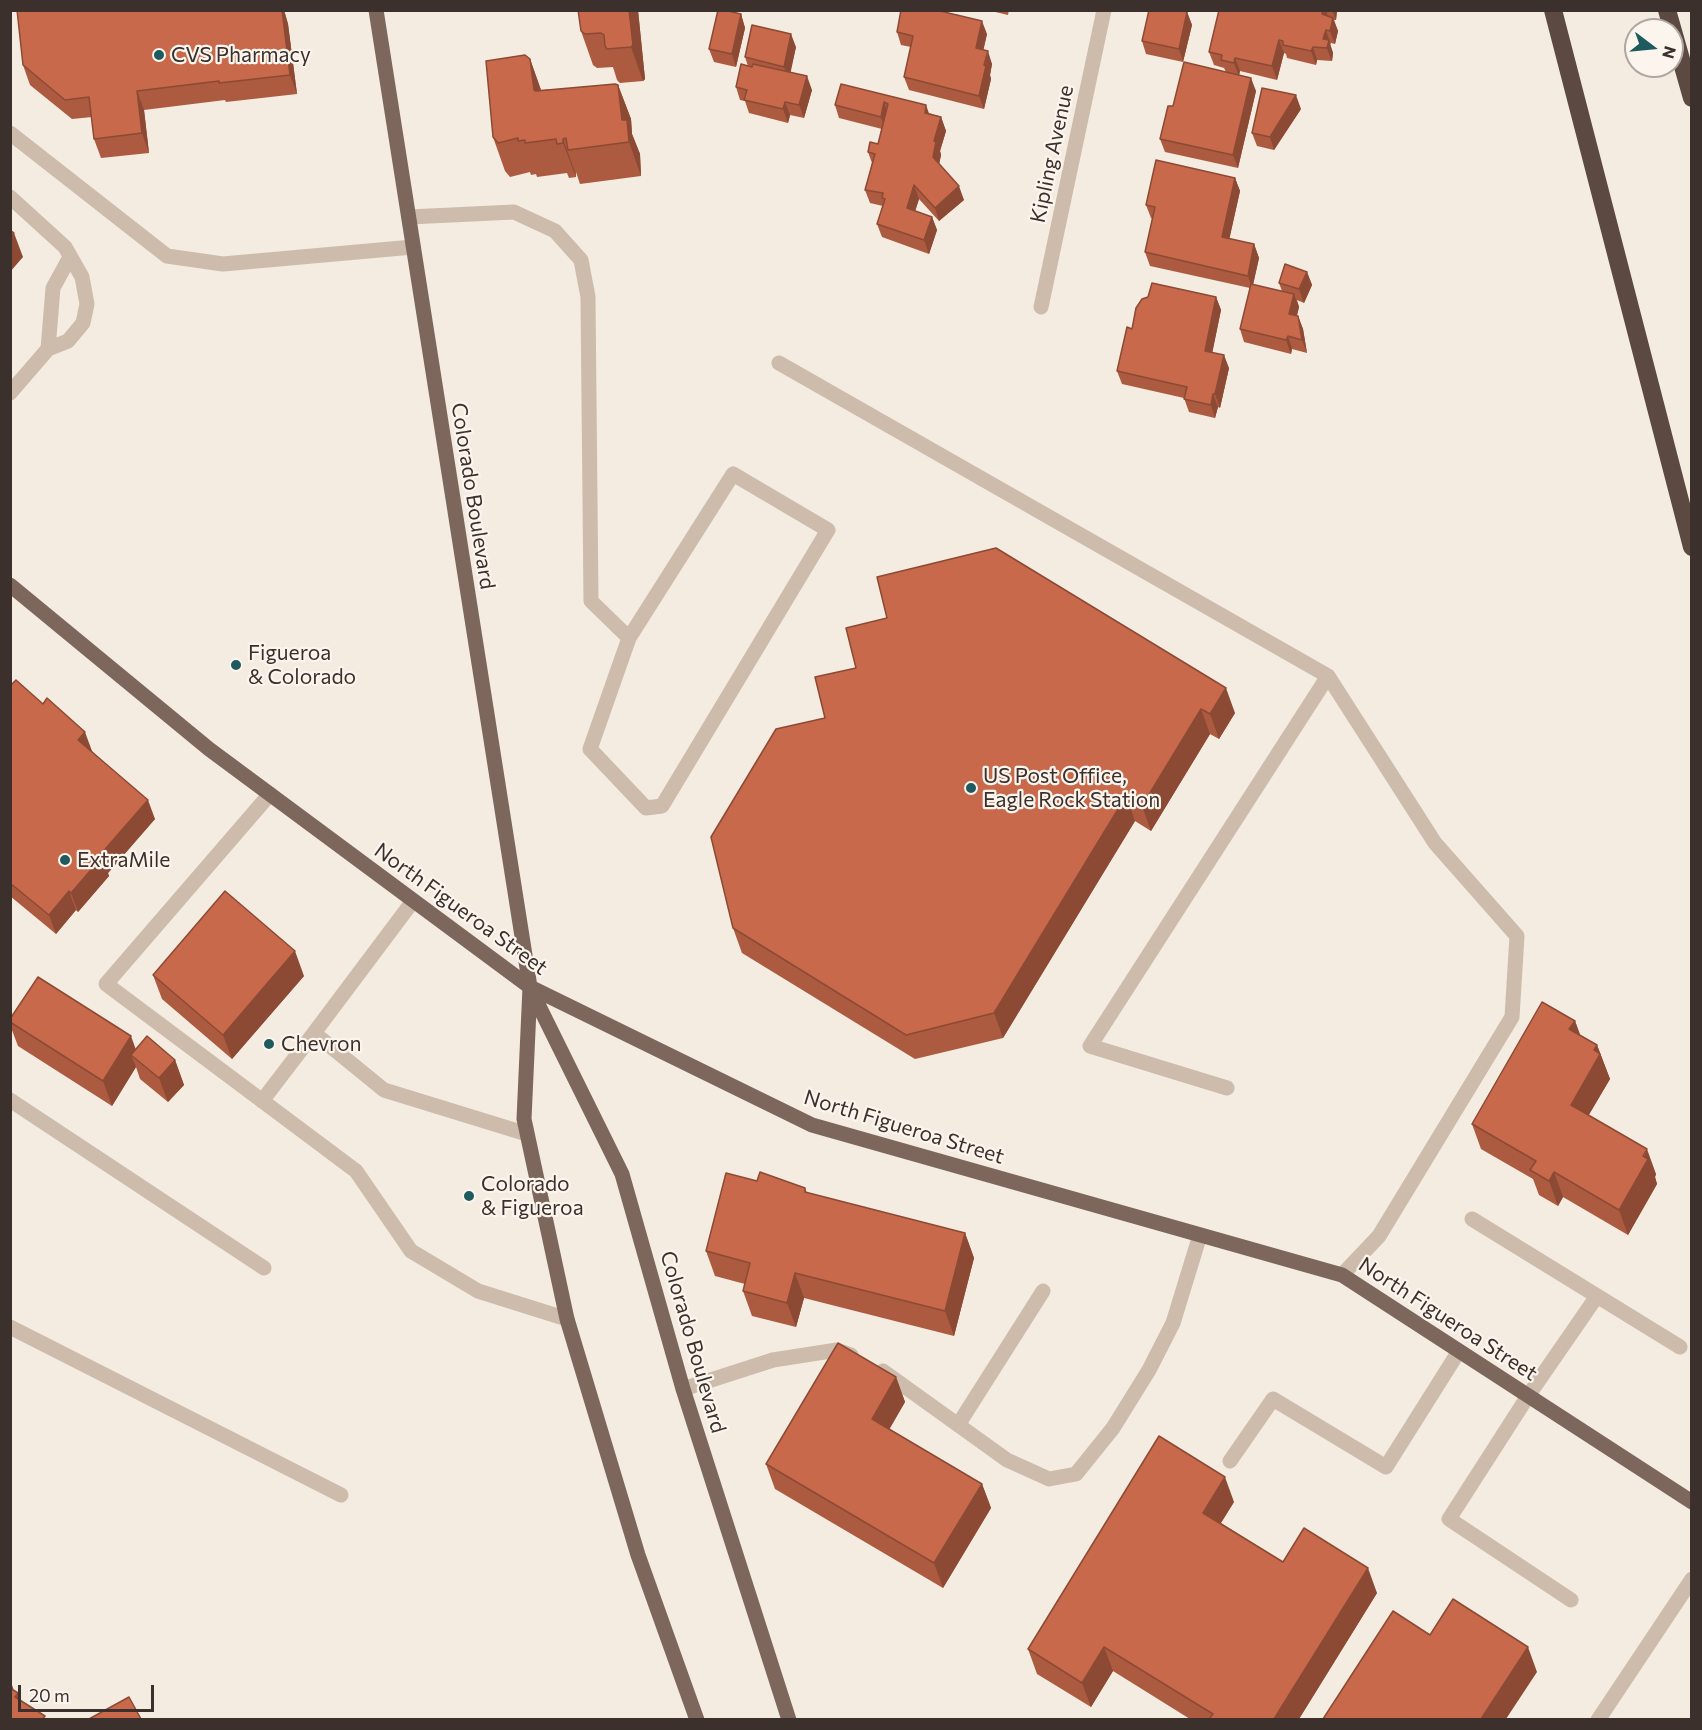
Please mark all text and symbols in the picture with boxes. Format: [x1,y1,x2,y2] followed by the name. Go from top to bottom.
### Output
[1624,18,1684,78] north arrow
[171,42,311,68] place label: CVS Pharmacy
[1659,44,1681,61] text: N
[152,48,166,62] marker: CVS Pharmacy
[1025,83,1079,225] street label: Kipling Avenue
[446,401,500,591] street label: Colorado Boulevard
[248,640,356,690] place label: Figueroa & Colorado
[229,658,243,672] marker: Figueroa & Colorado
[983,763,1160,813] place label: US Post Office, Eagle Rock Station
[964,781,978,795] marker: US Post Office, Eagle Rock Station
[369,838,553,980] street label: North Figueroa Street
[77,847,170,873] place label: ExtraMile
[58,853,72,867] marker: ExtraMile
[281,1031,362,1057] place label: Chevron
[262,1037,276,1051] marker: Chevron
[801,1085,1007,1169] street label: North Figueroa Street
[481,1171,584,1221] place label: Colorado & Figueroa
[462,1189,476,1203] marker: Colorado & Figueroa
[655,1248,731,1436] street label: Colorado Boulevard
[1354,1252,1542,1386] street label: North Figueroa Street
[21,1673,158,1711] scale bar
[29,1684,70,1706] text: 20 m

